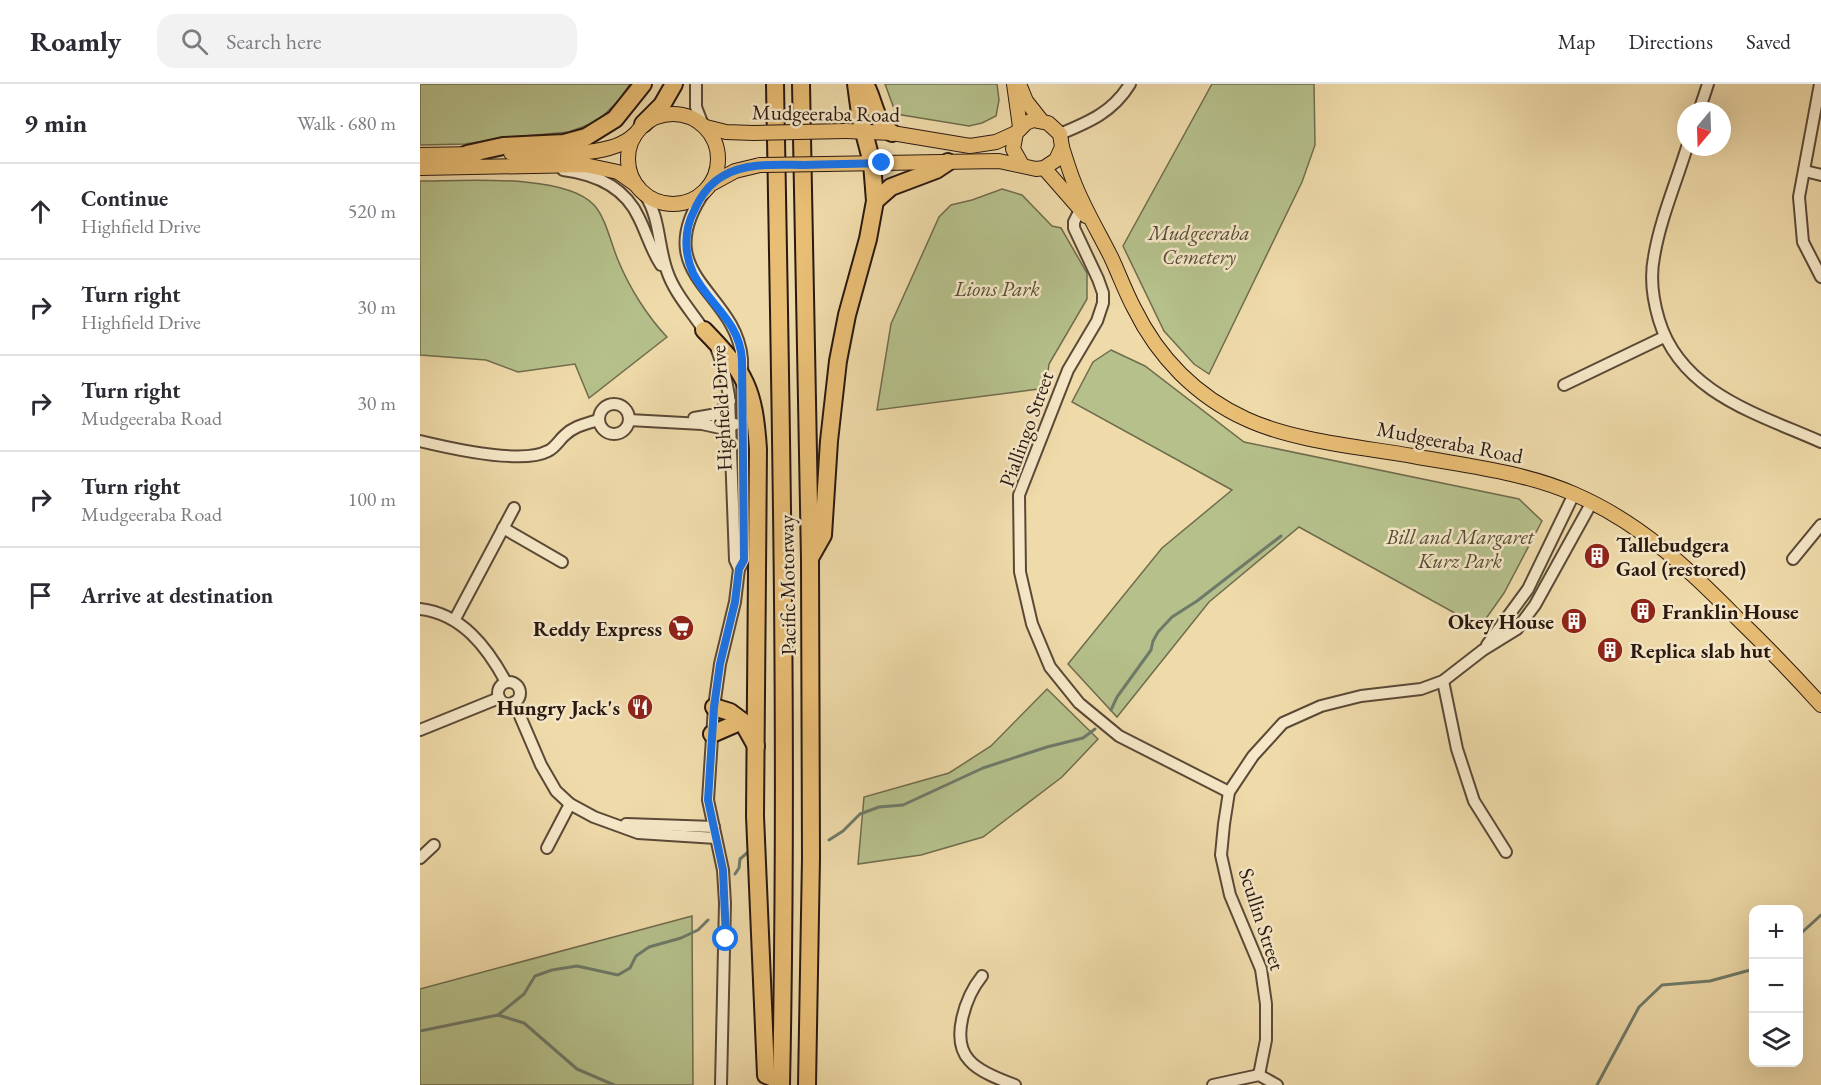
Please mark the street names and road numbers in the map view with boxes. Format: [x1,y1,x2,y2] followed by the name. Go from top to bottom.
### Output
[752,98,901,128] street label: Mudgeeraba Road
[704,344,738,472] street label: Highfield Drive
[993,367,1060,491] street label: Piallingo Street
[1375,415,1526,469] street label: Mudgeeraba Road
[772,514,802,656] street label: Pacific Motorway
[1233,864,1291,974] street label: Scullin Street

